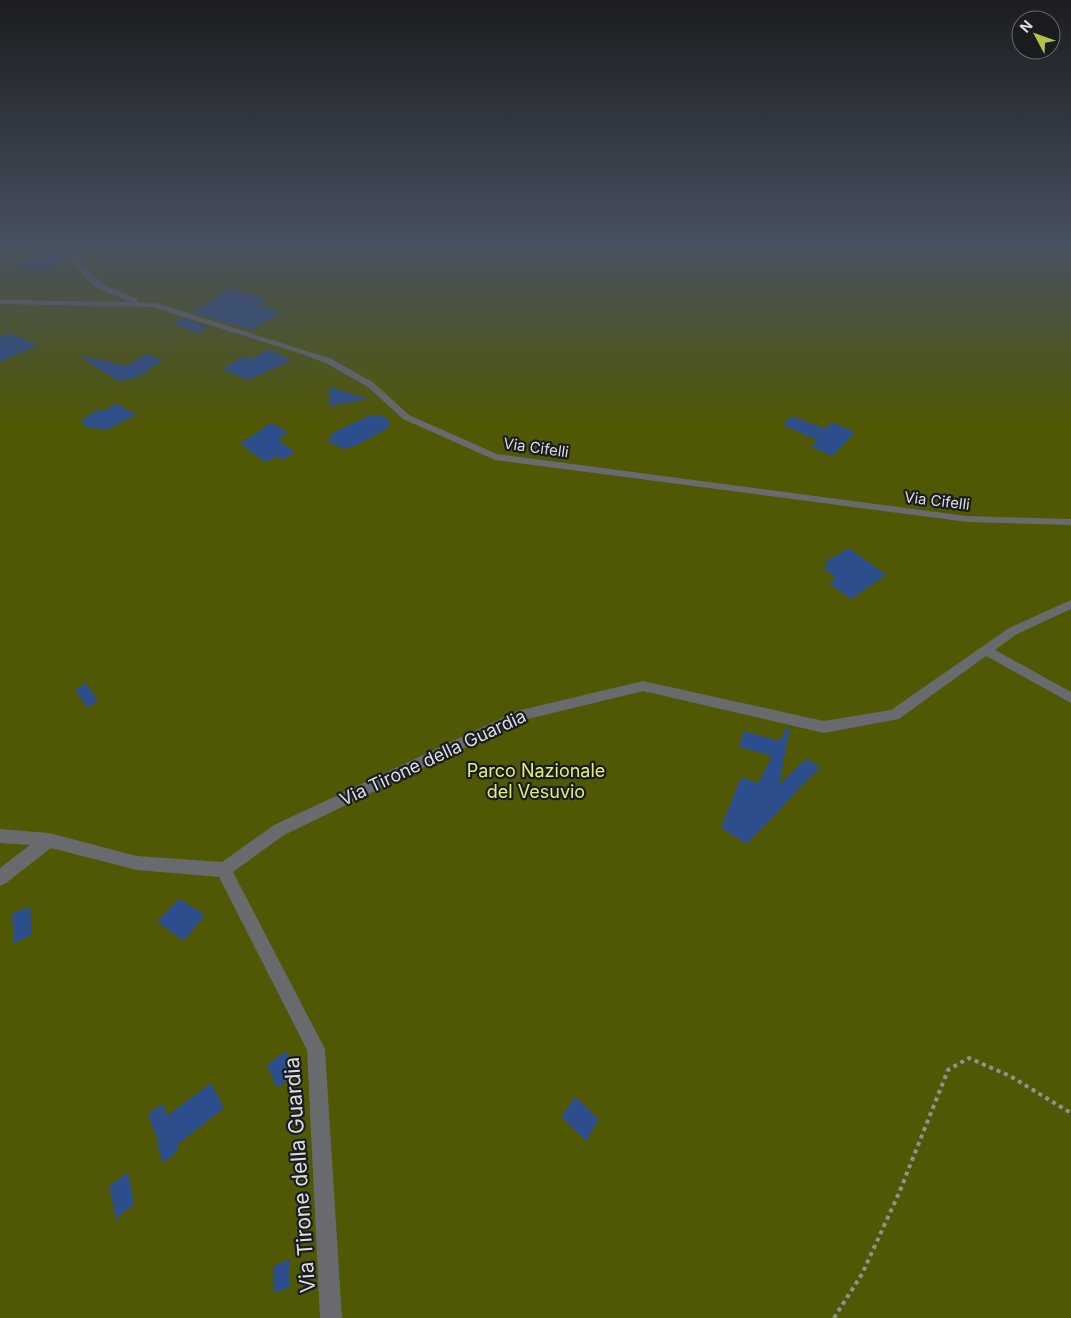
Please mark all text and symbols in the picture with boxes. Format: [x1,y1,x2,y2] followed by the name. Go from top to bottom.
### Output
[1011,10,1061,60] north arrow
[1016,17,1036,36] text: N
[502,434,570,462] street label: Via Cifelli
[903,487,971,514] street label: Via Cifelli
[336,705,529,810] street label: Via Tirone della Guardia
[467,760,605,802] park label: Parco Nazionale del Vesuvio
[279,1056,320,1294] street label: Via Tirone della Guardia

